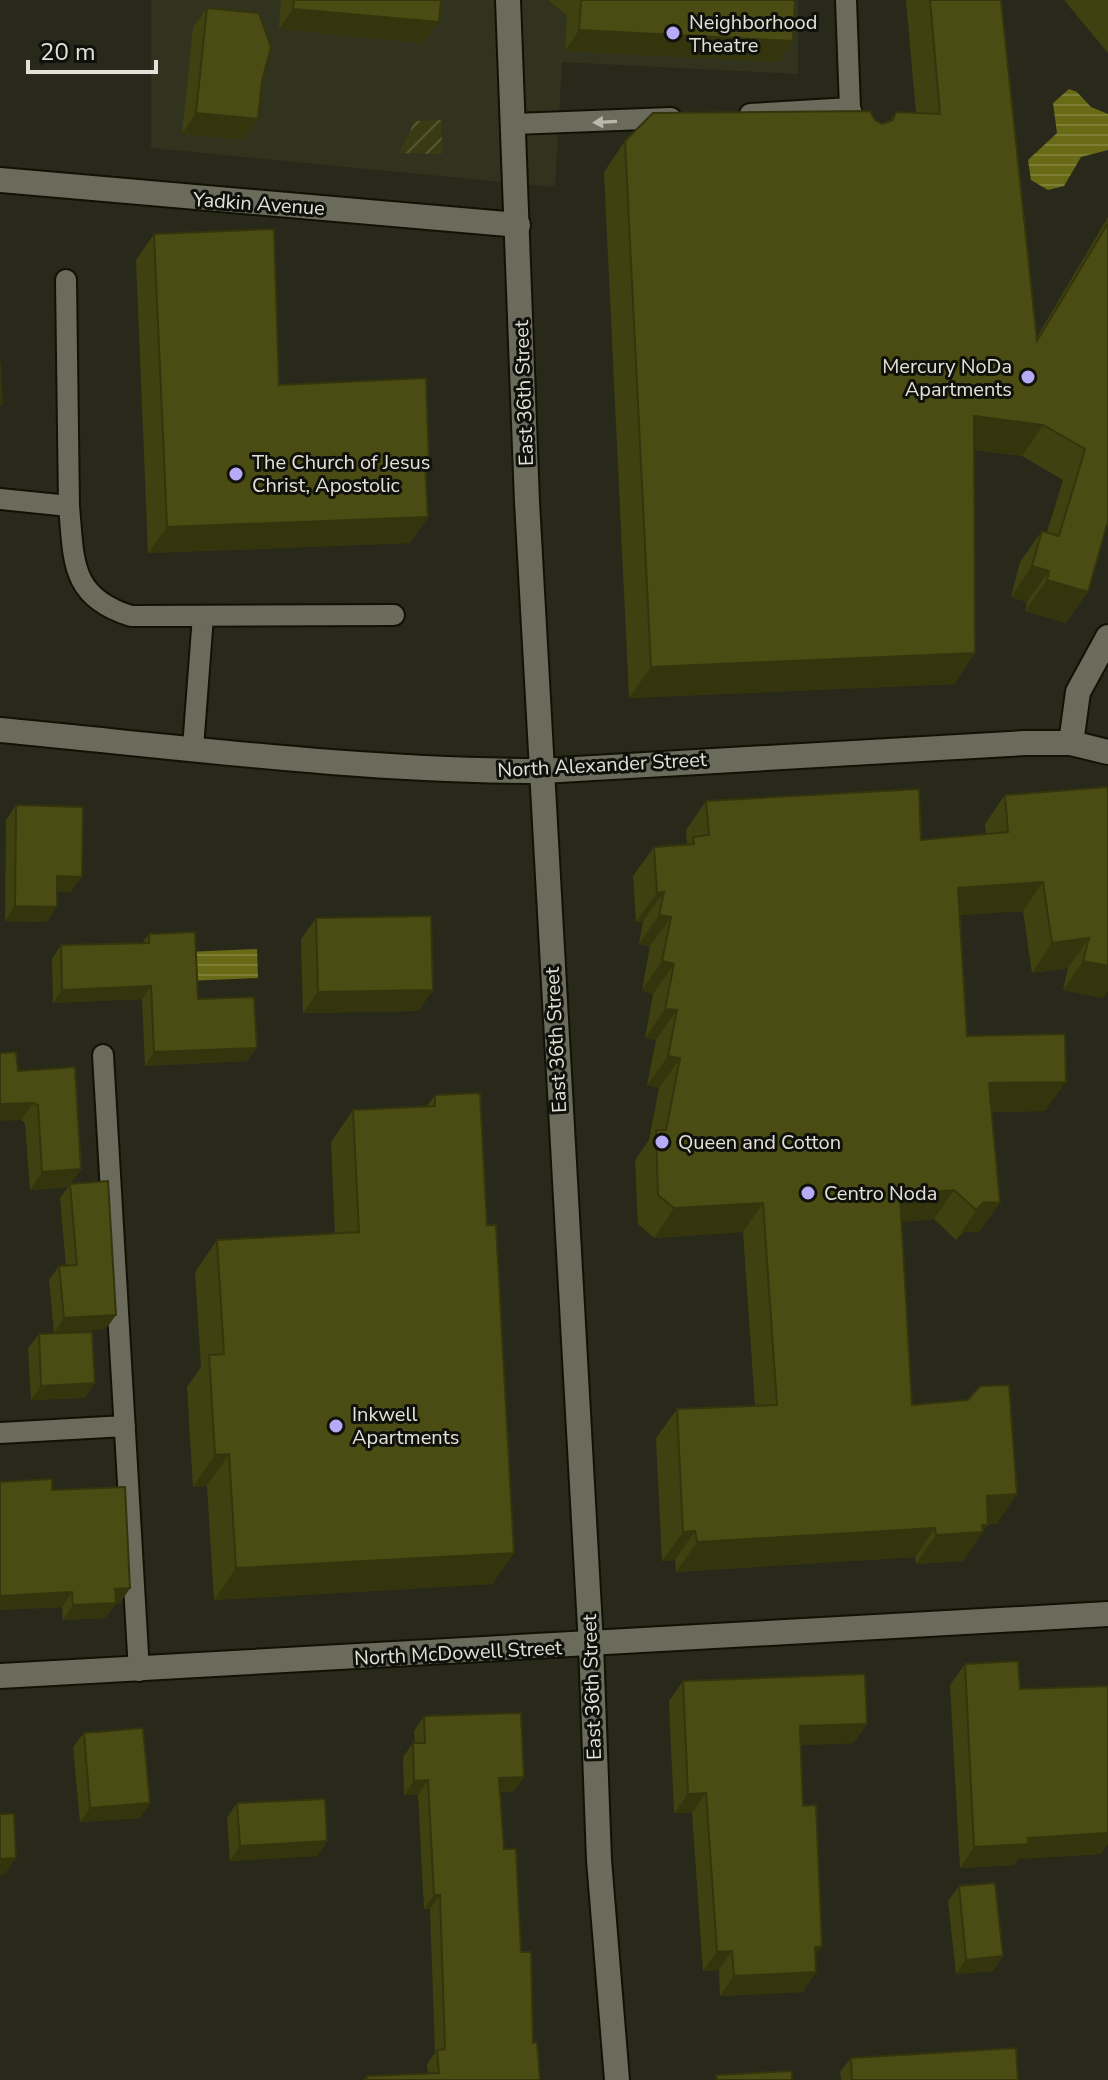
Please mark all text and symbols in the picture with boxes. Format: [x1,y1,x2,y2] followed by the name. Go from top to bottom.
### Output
[689,9,817,59] place label: Neighborhood Theatre
[28,24,156,74] scale bar
[664,24,682,42] marker: Neighborhood Theatre
[40,36,96,68] text: 20 m
[592,116,617,129] one-way arrow
[191,186,326,222] street label: Yadkin Avenue
[508,319,540,466] street label: East 36th Street
[882,353,1012,403] place label: Mercury NoDa Apartments
[1019,368,1037,386] marker: Mercury NoDa Apartments
[252,449,430,499] place label: The Church of Jesus Christ, Apostolic
[227,465,245,483] marker: The Church of Jesus Christ, Apostolic
[497,746,708,784] street label: North Alexander Street
[539,965,573,1114] street label: East 36th Street
[678,1129,841,1156] place label: Queen and Cotton
[653,1133,671,1151] marker: Queen and Cotton
[824,1180,937,1207] place label: Centro Noda
[799,1184,817,1202] marker: Centro Noda
[352,1401,459,1451] place label: Inkwell Apartments
[327,1417,345,1435] marker: Inkwell Apartments
[576,1613,608,1760] street label: East 36th Street
[353,1634,564,1672] street label: North McDowell Street

